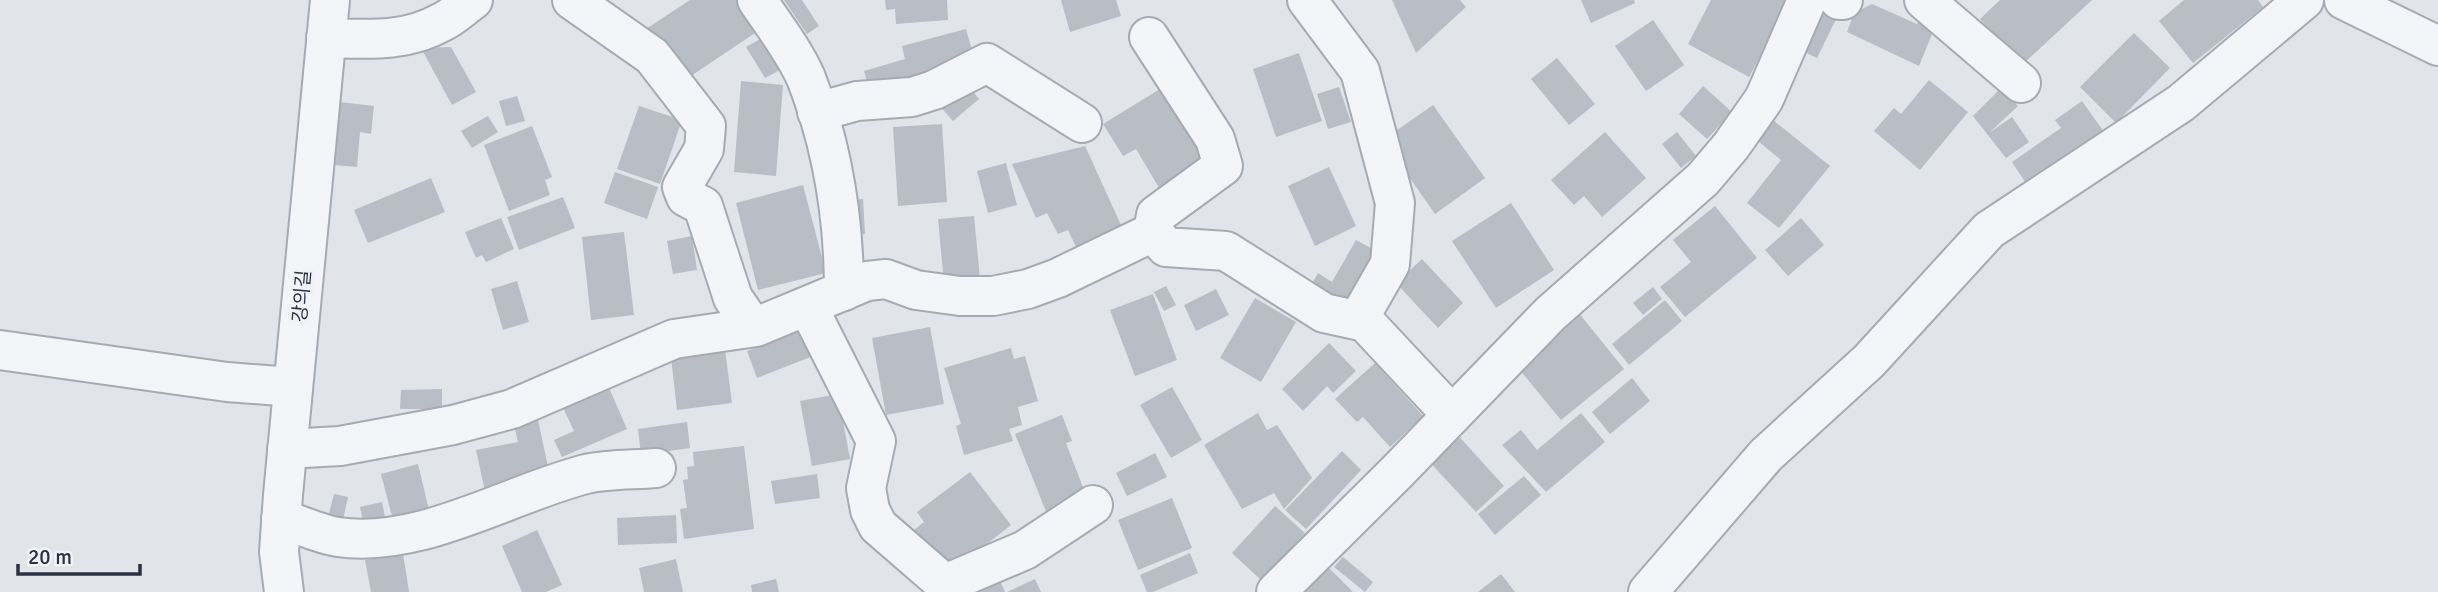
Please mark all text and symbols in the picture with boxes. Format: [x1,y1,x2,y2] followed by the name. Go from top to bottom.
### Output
[288,269,316,323] street label: 강의길
[18,532,140,576] scale bar
[28,544,72,570] text: 20 m

